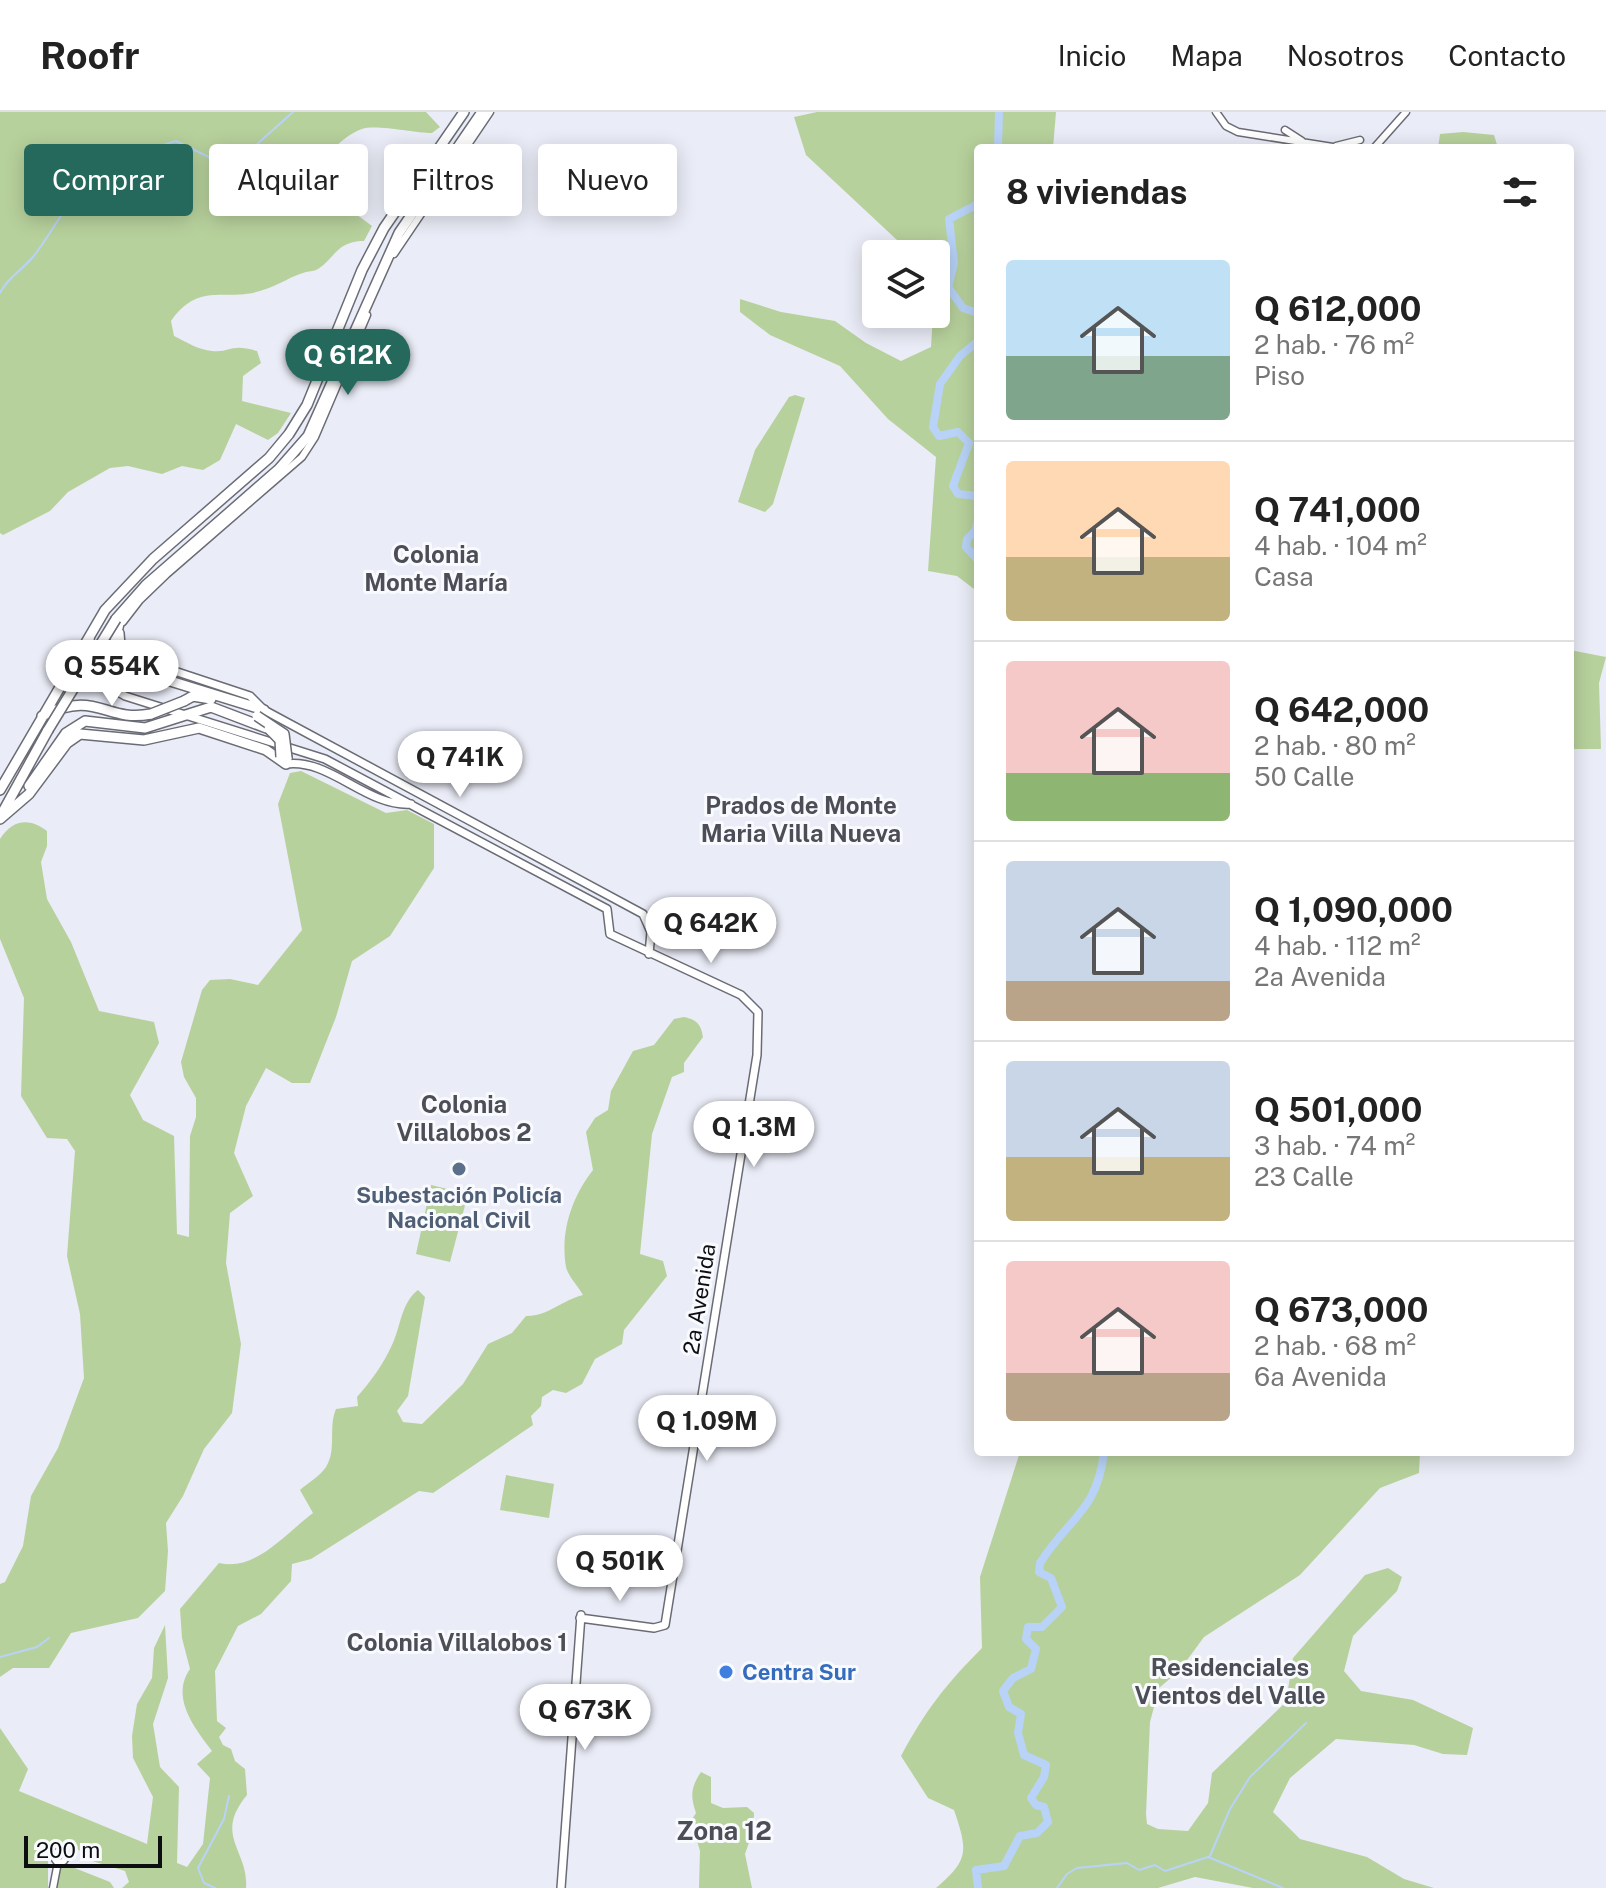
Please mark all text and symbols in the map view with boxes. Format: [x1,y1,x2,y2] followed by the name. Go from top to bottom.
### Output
[40,33,140,78] text: Roofr
[1058,39,1126,72] text: Inicio
[1170,39,1243,72] text: Mapa
[1287,39,1404,72] text: Nosotros
[1448,39,1566,72] text: Contacto
[24,144,193,216] chip: Comprar
[209,144,368,216] chip: Alquilar
[384,144,522,216] chip: Filtros
[538,144,677,216] chip: Nuevo
[1498,170,1542,214] icon: filters
[1006,172,1187,212] text: 8 viviendas
[862,240,950,328] map controls
[862,240,950,328] button: layers
[1254,289,1422,329] text: Q 612,000
[1070,292,1166,388] icon: home
[283,329,413,397] pin: Q 612K
[1254,329,1414,360] text: 2 hab. · 76 m²
[303,339,393,370] text: Q 612K
[1254,360,1305,391] text: Piso
[1254,490,1421,530] text: Q 741,000
[1070,493,1166,589] icon: home
[1254,530,1427,561] text: 4 hab. · 104 m²
[364,540,508,596] district label: Colonia Monte María
[1254,561,1314,592] text: Casa
[47,640,177,708] pin: Q 554K
[64,650,160,681] text: Q 554K
[1254,690,1429,730] text: Q 642,000
[1070,693,1166,789] icon: home
[1254,730,1416,761] text: 2 hab. · 80 m²
[395,731,525,799] pin: Q 741K
[416,741,504,772] text: Q 741K
[1254,761,1354,792] text: 50 Calle
[701,791,901,847] district label: Prados de Monte Maria Villa Nueva
[1254,890,1453,930] text: Q 1,090,000
[1070,893,1166,989] icon: home
[646,897,776,965] pin: Q 642K
[663,907,759,938] text: Q 642K
[1254,930,1421,961] text: 4 hab. · 112 m²
[1254,961,1386,992] text: 2a Avenida
[397,1090,531,1146] district label: Colonia Villalobos 2
[1254,1090,1422,1130] text: Q 501,000
[1070,1093,1166,1189] icon: home
[689,1101,819,1169] pin: Q 1.3M
[711,1111,797,1142] text: Q 1.3M
[1254,1130,1415,1161] text: 3 hab. · 74 m²
[450,1160,468,1178] marker: Subestación Policía Nacional Civil
[1254,1161,1354,1192] text: 23 Calle
[356,1182,562,1233] place label: Subestación Policía Nacional Civil
[677,1242,721,1356] street label: 2a Avenida
[1254,1290,1428,1330] text: Q 673,000
[1070,1293,1166,1389] icon: home
[1254,1330,1416,1361] text: 2 hab. · 68 m²
[1254,1361,1387,1392] text: 6a Avenida
[633,1395,781,1463] pin: Q 1.09M
[656,1405,758,1436] text: Q 1.09M
[555,1535,685,1603] pin: Q 501K
[575,1545,665,1576] text: Q 501K
[346,1628,568,1656] district label: Colonia Villalobos 1
[1134,1653,1326,1709] district label: Residenciales Vientos del Valle
[742,1659,856,1685] place label: Centra Sur
[717,1663,735,1681] marker: Centra Sur
[520,1684,650,1752] pin: Q 673K
[538,1694,632,1725] text: Q 673K
[676,1815,772,1846] district label: Zona 12
[24,1832,162,1868] scale bar
[36,1837,100,1863] text: 200 m

